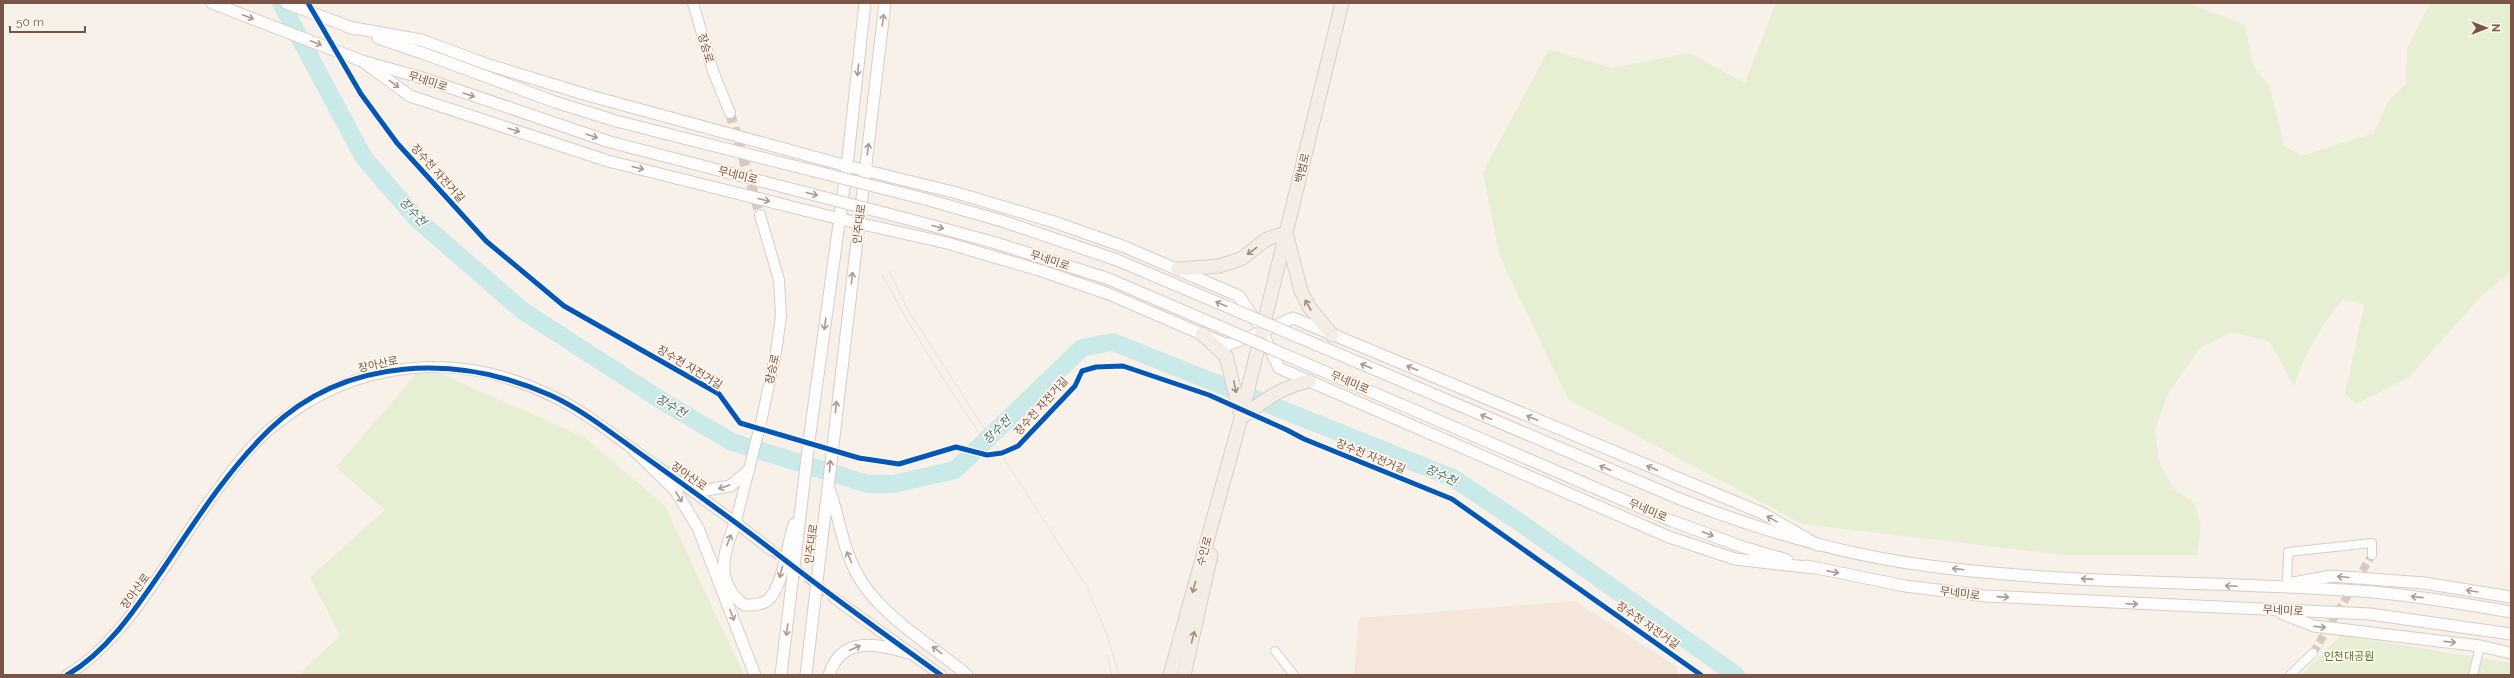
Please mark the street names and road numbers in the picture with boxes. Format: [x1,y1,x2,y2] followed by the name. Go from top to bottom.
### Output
[695,32,716,65] street label: 장승로
[407,69,449,94] street label: 무네미로
[408,142,467,205] street label: 장수천 자전거길
[1293,152,1312,184] street label: 백범로
[717,164,759,187] street label: 무네미로
[851,203,868,245] street label: 인주대로
[1029,248,1071,273] street label: 무네미로
[655,343,725,392] street label: 장수천 자전거길
[763,353,782,385] street label: 장승로
[357,354,399,375] street label: 장아산로
[1329,369,1371,396] street label: 무네미로
[1012,375,1071,438] street label: 장수천 자전거길
[1334,437,1407,476] street label: 장수천 자전거길
[668,459,709,493] street label: 장아산로
[1627,497,1669,524] street label: 무네미로
[803,523,820,565] street label: 인주대로
[1194,535,1215,567] street label: 수인로
[118,571,153,611] street label: 장아산로
[1939,585,1981,602] street label: 무네미로
[1614,599,1682,652] street label: 장수천 자전거길
[2262,603,2304,618] street label: 무네미로

